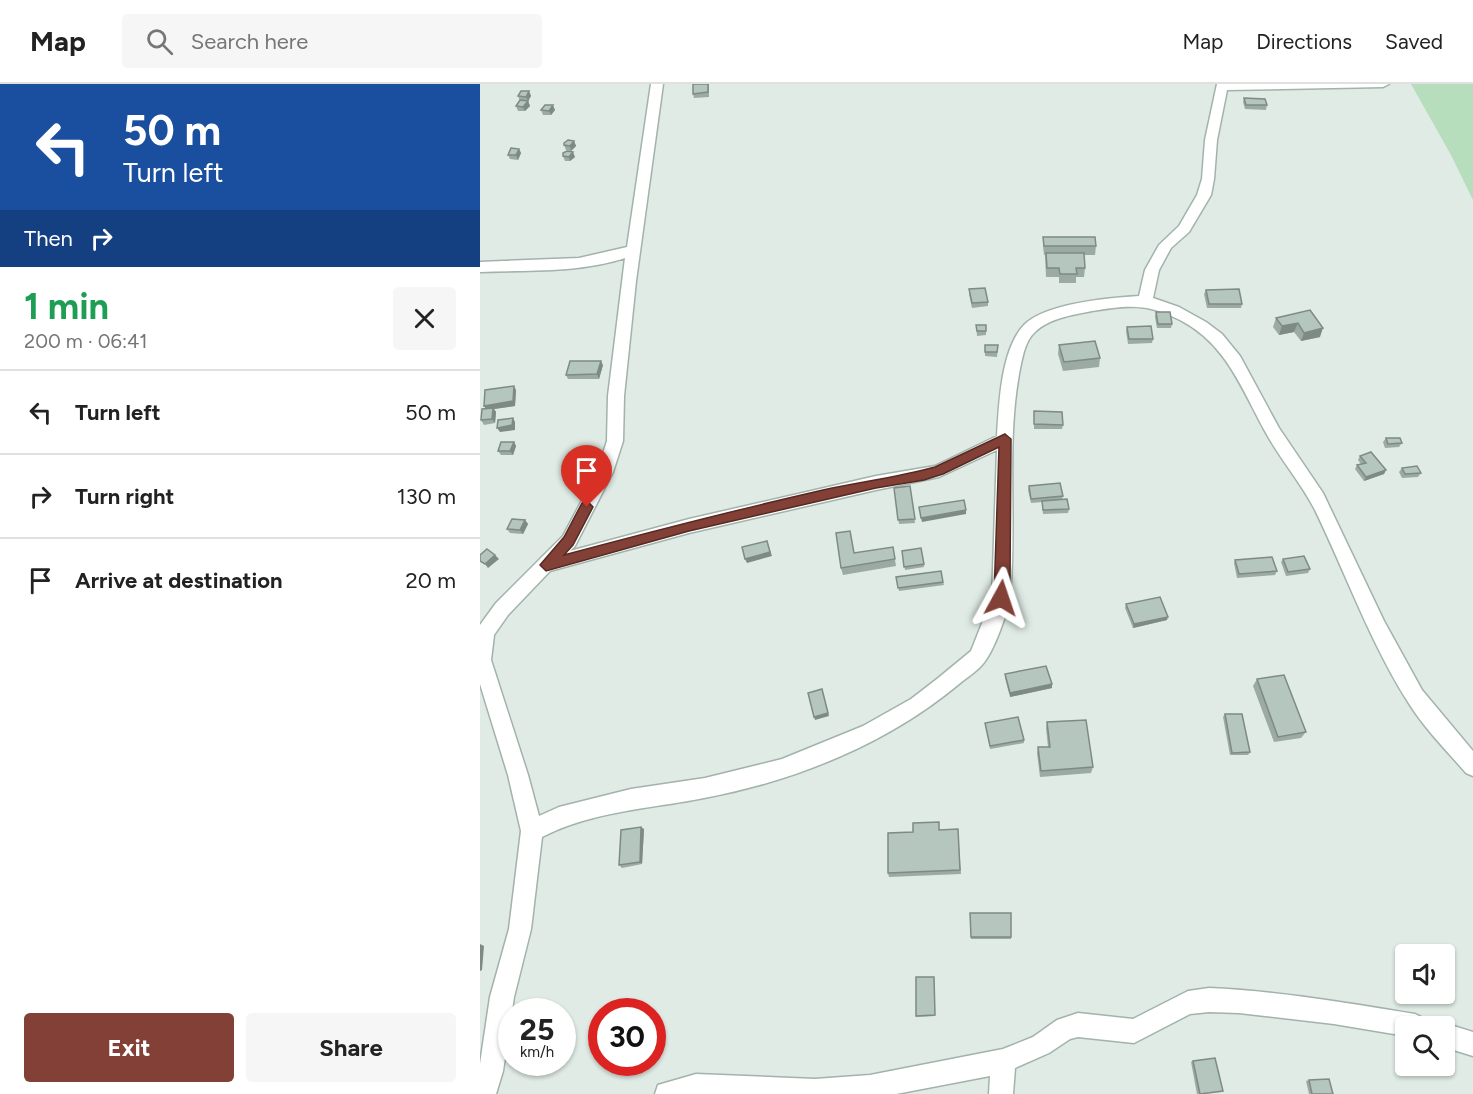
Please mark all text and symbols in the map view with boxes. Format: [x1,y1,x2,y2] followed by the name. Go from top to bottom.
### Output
[122,14,542,68] search box
[30,24,86,58] text: Map
[143,25,176,58] icon: search
[191,28,308,55] text: Search here
[1182,29,1223,54] text: Map
[1256,29,1352,54] text: Directions
[1385,29,1443,54] text: Saved
[123,105,221,156] text: 50 m
[24,108,102,186] icon: left
[123,156,223,189] text: Turn left
[85,222,118,255] icon: right
[24,225,73,252] text: Then
[24,285,109,328] text: 1 min
[393,287,456,350] button: close
[24,329,148,353] text: 200 m · 06:41
[24,396,57,429] icon: left
[75,399,161,426] text: Turn left
[405,399,456,426] text: 50 m
[561,445,612,507] pin
[570,454,603,487] icon: arrive
[24,480,57,513] icon: right
[75,483,174,510] text: Turn right
[397,483,456,510] text: 130 m
[24,564,57,597] icon: arrive
[969,566,1033,630] position arrow
[75,567,283,594] text: Arrive at destination
[405,567,456,594] text: 20 m
[1395,944,1455,1076] map controls
[1395,944,1455,1004] button: sound
[588,998,666,1076] speed limit sign: 30
[520,1011,554,1048] text: 25
[24,1013,234,1082] button: Exit
[246,1013,456,1082] button: Share
[1395,1016,1455,1076] button: search
[520,1043,554,1061] text: km/h

